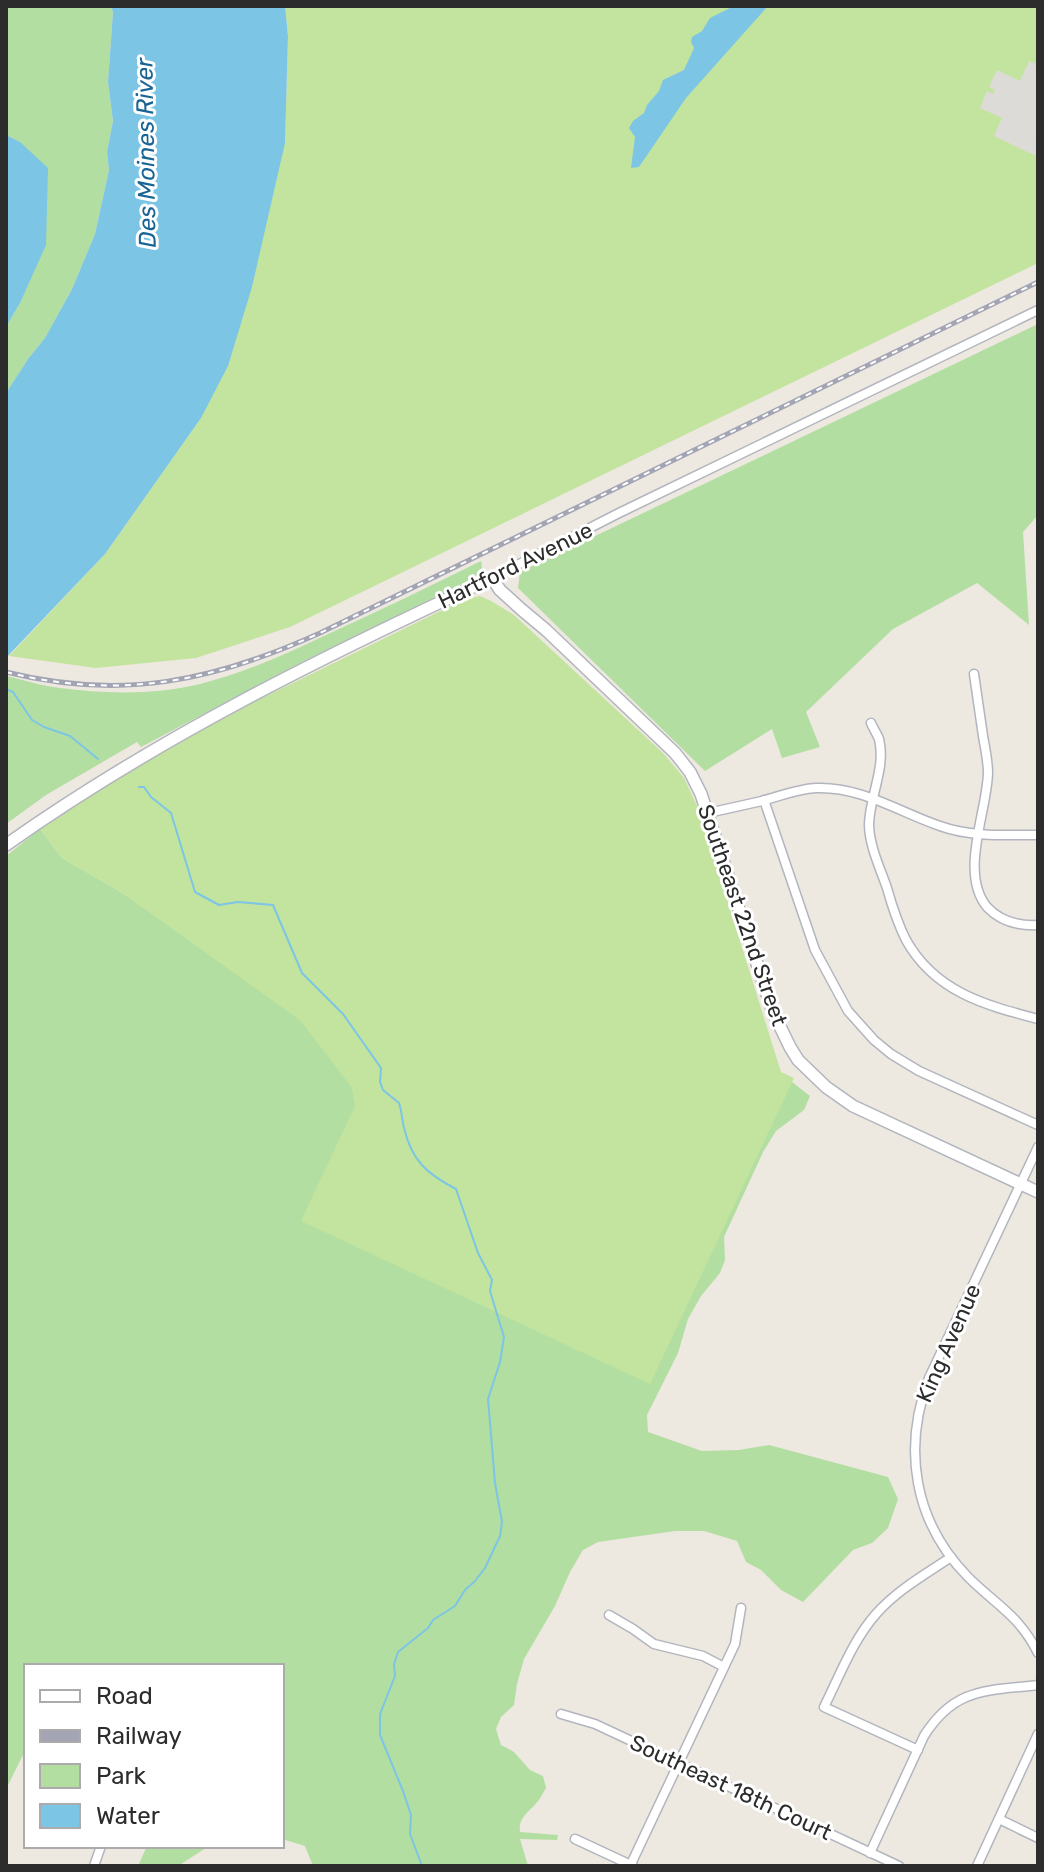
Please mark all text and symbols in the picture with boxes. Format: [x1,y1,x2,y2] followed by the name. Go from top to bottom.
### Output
[130,57,162,248] water label: Des Moines River
[433,516,597,615] street label: Hartford Avenue
[692,801,793,1030] street label: Southeast 22nd Street
[910,1280,987,1407] street label: King Avenue
[24,1664,284,1848] legend
[96,1682,153,1710] text: Road
[96,1722,182,1750] text: Railway
[626,1729,836,1846] street label: Southeast 18th Court
[96,1762,147,1790] text: Park
[96,1802,160,1830] text: Water

